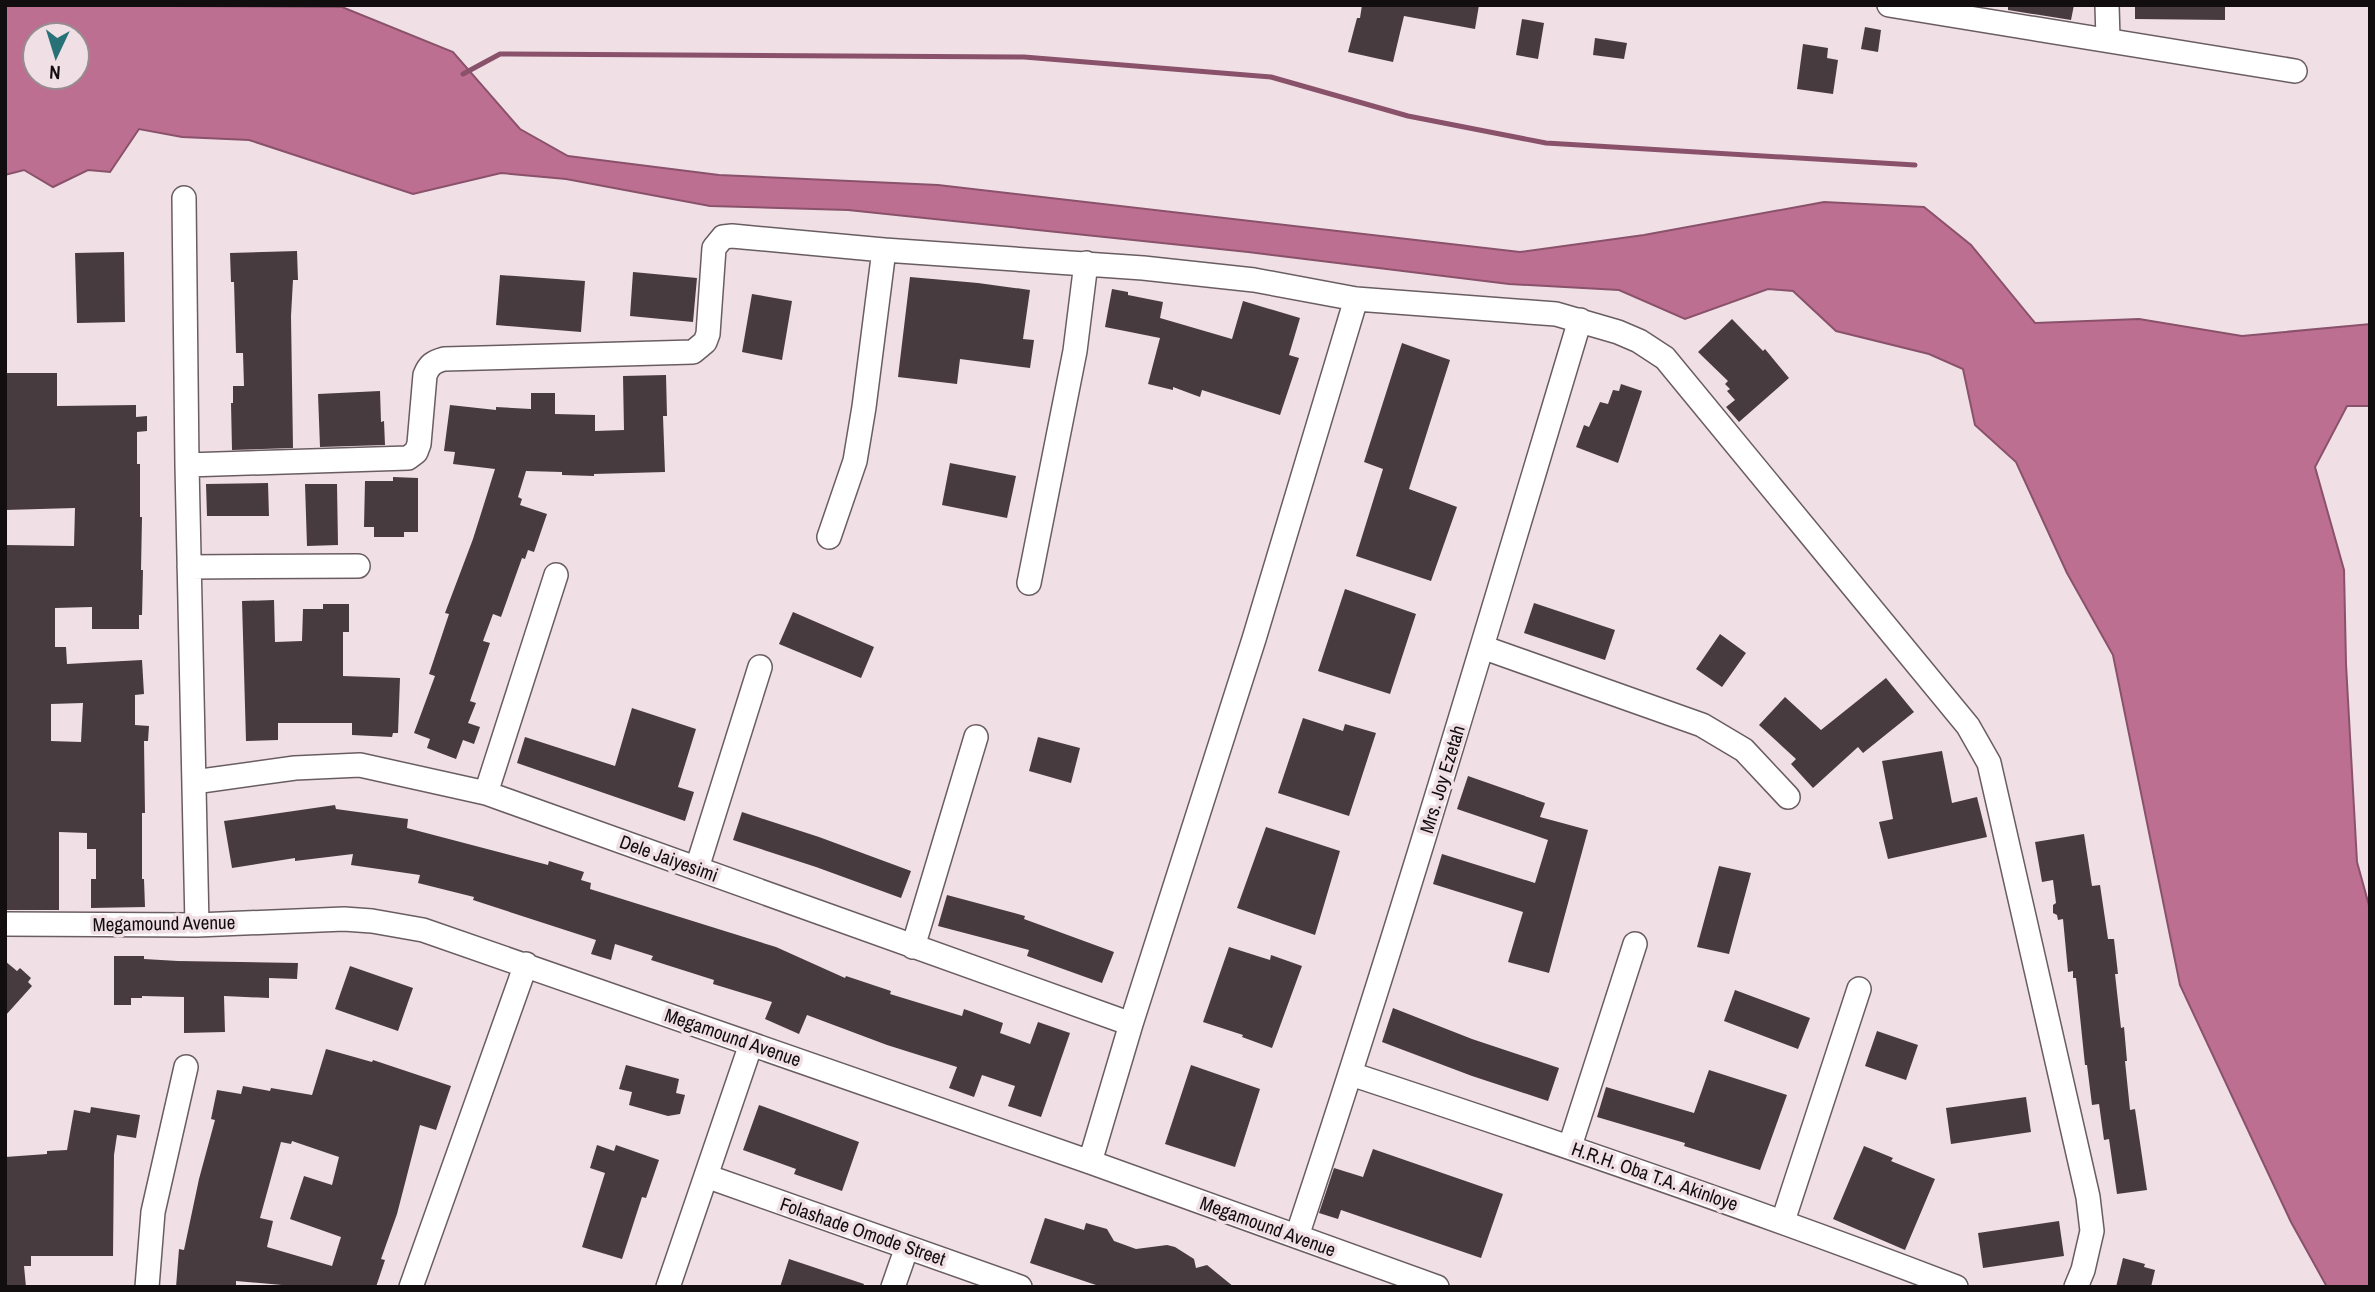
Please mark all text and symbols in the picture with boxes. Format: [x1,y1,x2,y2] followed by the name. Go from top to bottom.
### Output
[21,21,91,91] north arrow
[48,60,61,86] text: N
[1413,722,1471,836] street label: Mrs. Joy Ezetah
[616,828,722,888] street label: Dele Jaiyesimi
[92,909,236,937] street label: Megamound Avenue
[661,1001,805,1073] street label: Megamound Avenue
[1568,1135,1742,1217] street label: H.R.H. Oba T.A. Akinloye
[1197,1189,1339,1263] street label: Megamound Avenue
[777,1190,950,1272] street label: Folashade Omode Street

